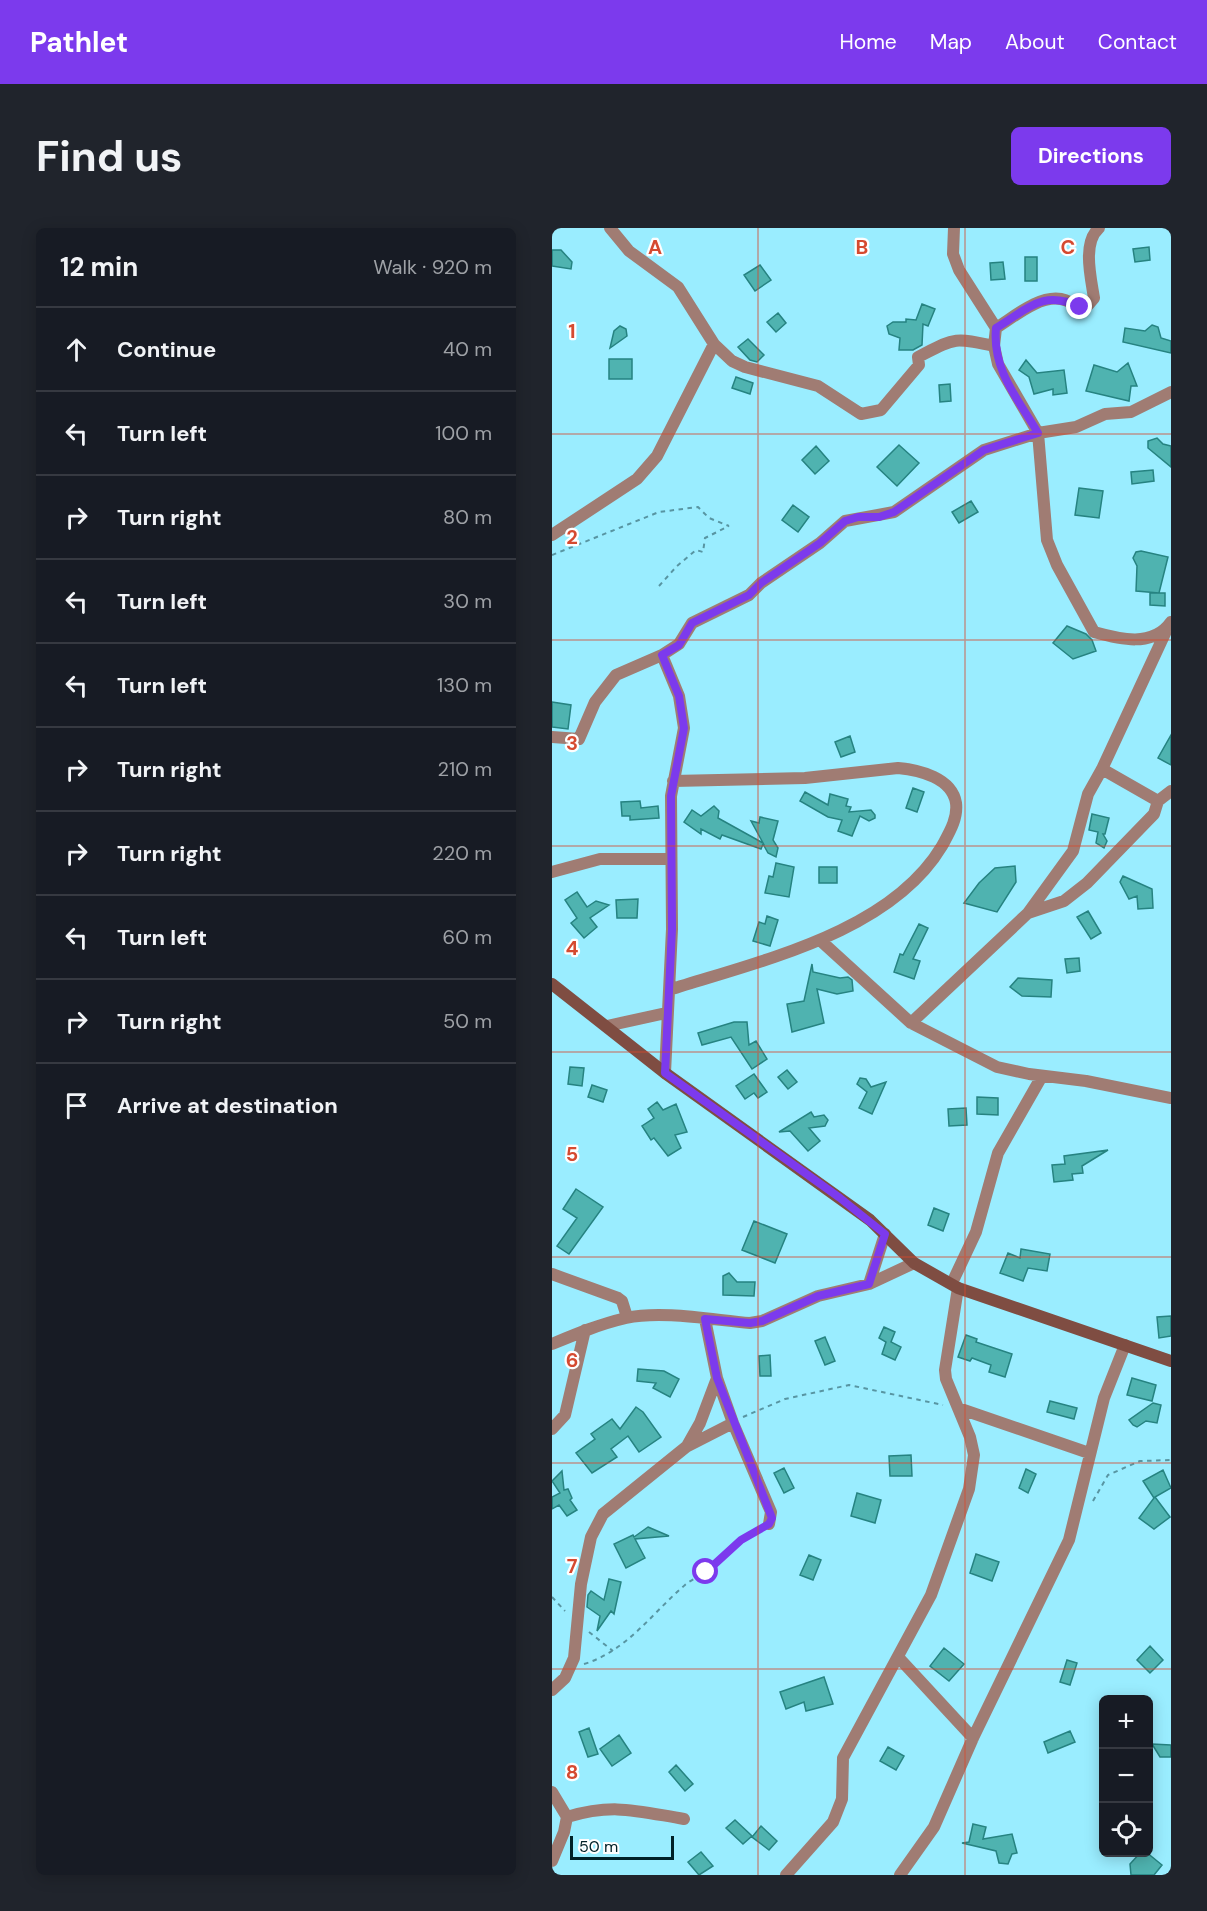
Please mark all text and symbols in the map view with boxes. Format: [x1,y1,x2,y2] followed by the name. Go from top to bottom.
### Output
[30,24,128,61] text: Pathlet
[839,28,897,56] text: Home
[930,28,972,56] text: Map
[1005,28,1065,56] text: About
[1098,28,1177,56] text: Contact
[1011,127,1171,185] button: Directions
[36,129,182,184] text: Find us
[648,234,662,260] text: A
[856,234,868,260] text: B
[1061,234,1075,260] text: C
[60,250,138,284] text: 12 min
[373,254,492,280] text: Walk · 920 m
[1066,293,1092,319] route end
[568,318,576,344] text: 1
[60,333,93,366] icon: ahead
[117,335,216,364] text: Continue
[443,336,492,362] text: 40 m
[60,417,93,450] icon: left
[117,419,207,448] text: Turn left
[435,420,492,446] text: 100 m
[60,501,93,534] icon: right
[117,503,222,532] text: Turn right
[443,504,492,530] text: 80 m
[566,524,578,550] text: 2
[60,585,93,618] icon: left
[117,587,207,616] text: Turn left
[443,588,492,614] text: 30 m
[60,669,93,702] icon: left
[117,671,207,700] text: Turn left
[437,672,492,698] text: 130 m
[566,730,578,756] text: 3
[60,753,93,786] icon: right
[117,755,222,784] text: Turn right
[437,756,492,782] text: 210 m
[60,837,93,870] icon: right
[117,839,222,868] text: Turn right
[432,840,492,866] text: 220 m
[60,921,93,954] icon: left
[117,923,207,952] text: Turn left
[443,924,492,950] text: 60 m
[566,935,579,961] text: 4
[60,1005,93,1038] icon: right
[117,1007,222,1036] text: Turn right
[443,1008,492,1034] text: 50 m
[60,1089,93,1122] icon: arrive
[117,1091,338,1120] text: Arrive at destination
[566,1141,578,1167] text: 5
[566,1347,578,1373] text: 6
[567,1553,578,1579] text: 7
[692,1558,718,1584] route start
[1099,1695,1153,1857] map controls
[1099,1695,1153,1749] button: +
[1099,1749,1153,1803] button: −
[566,1759,578,1785] text: 8
[1099,1803,1153,1857] button: locate
[570,1833,674,1860] scale bar
[579,1836,618,1857] text: 50 m

